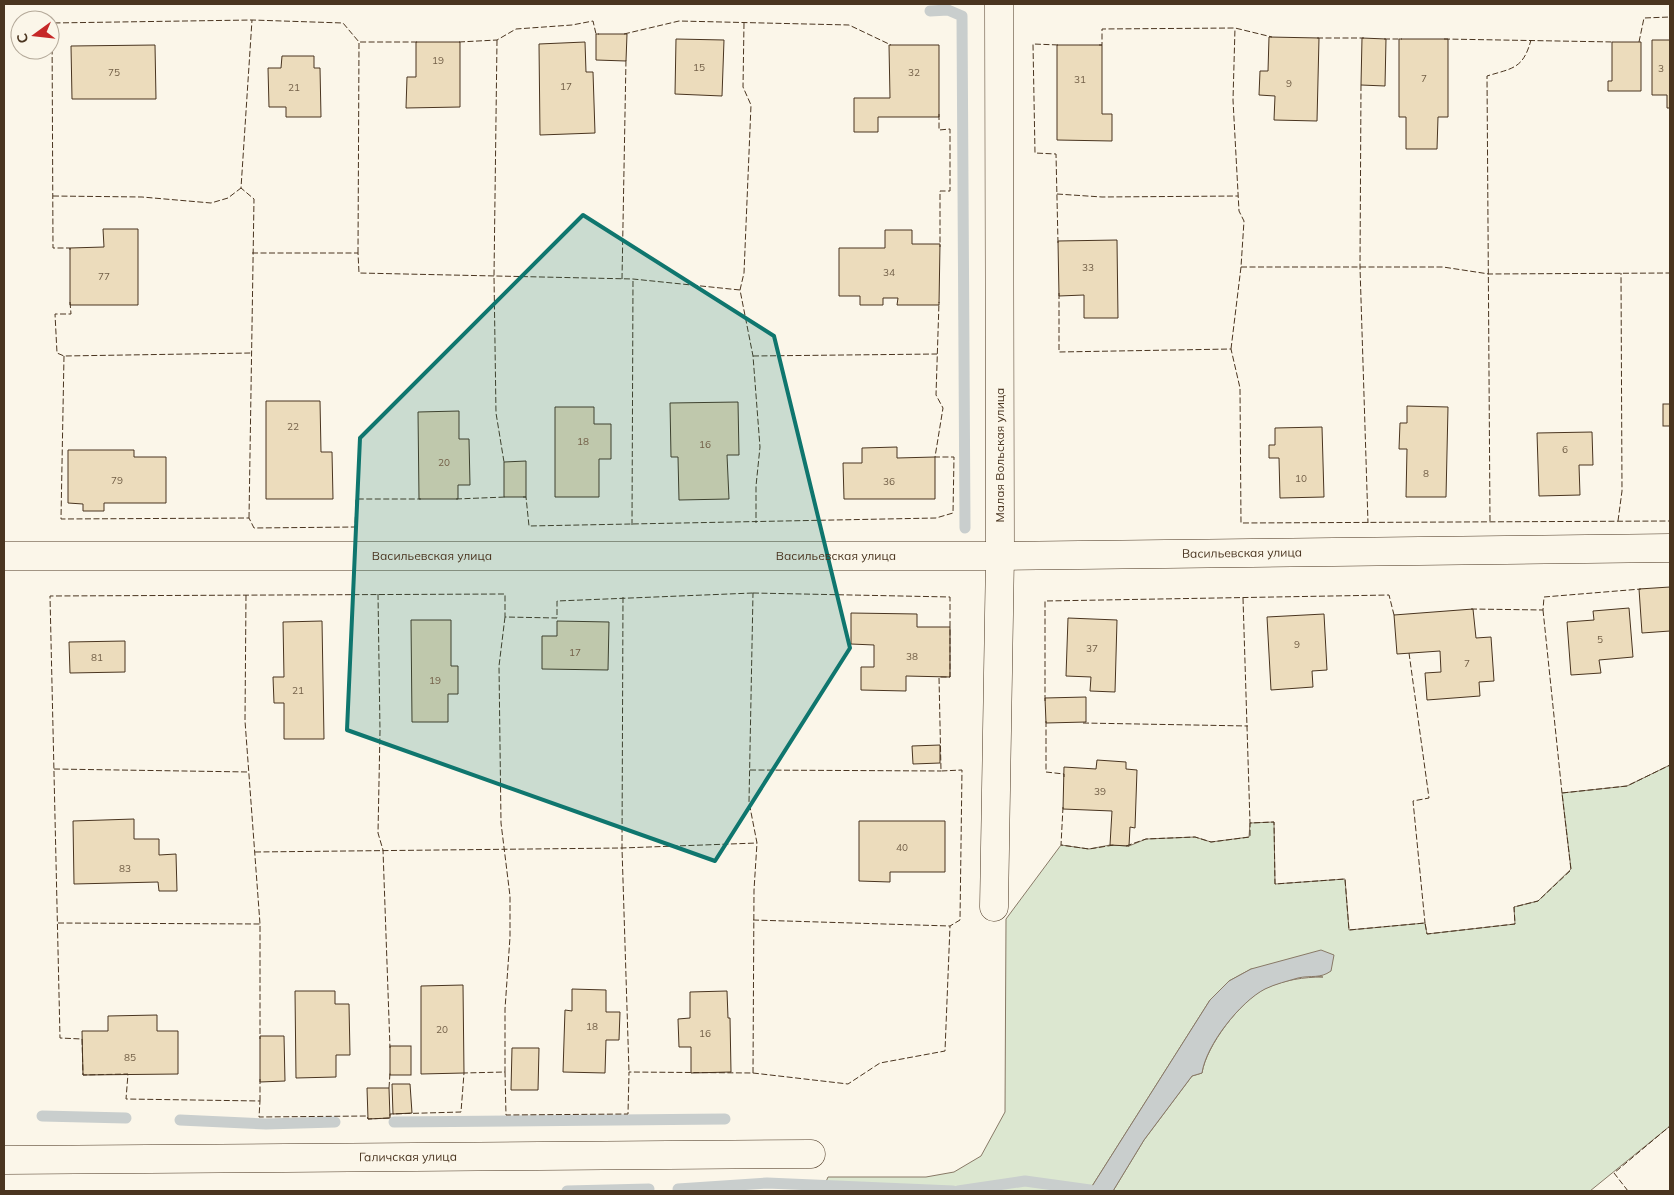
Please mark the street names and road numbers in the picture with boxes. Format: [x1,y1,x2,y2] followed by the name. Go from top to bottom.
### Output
[992,388,1007,522] street label: Малая Вольская улица
[1182,544,1302,561] street label: Васильевская улица
[372,548,492,563] street label: Васильевская улица
[776,548,896,563] street label: Васильевская улица
[359,1149,457,1164] street label: Галичская улица

